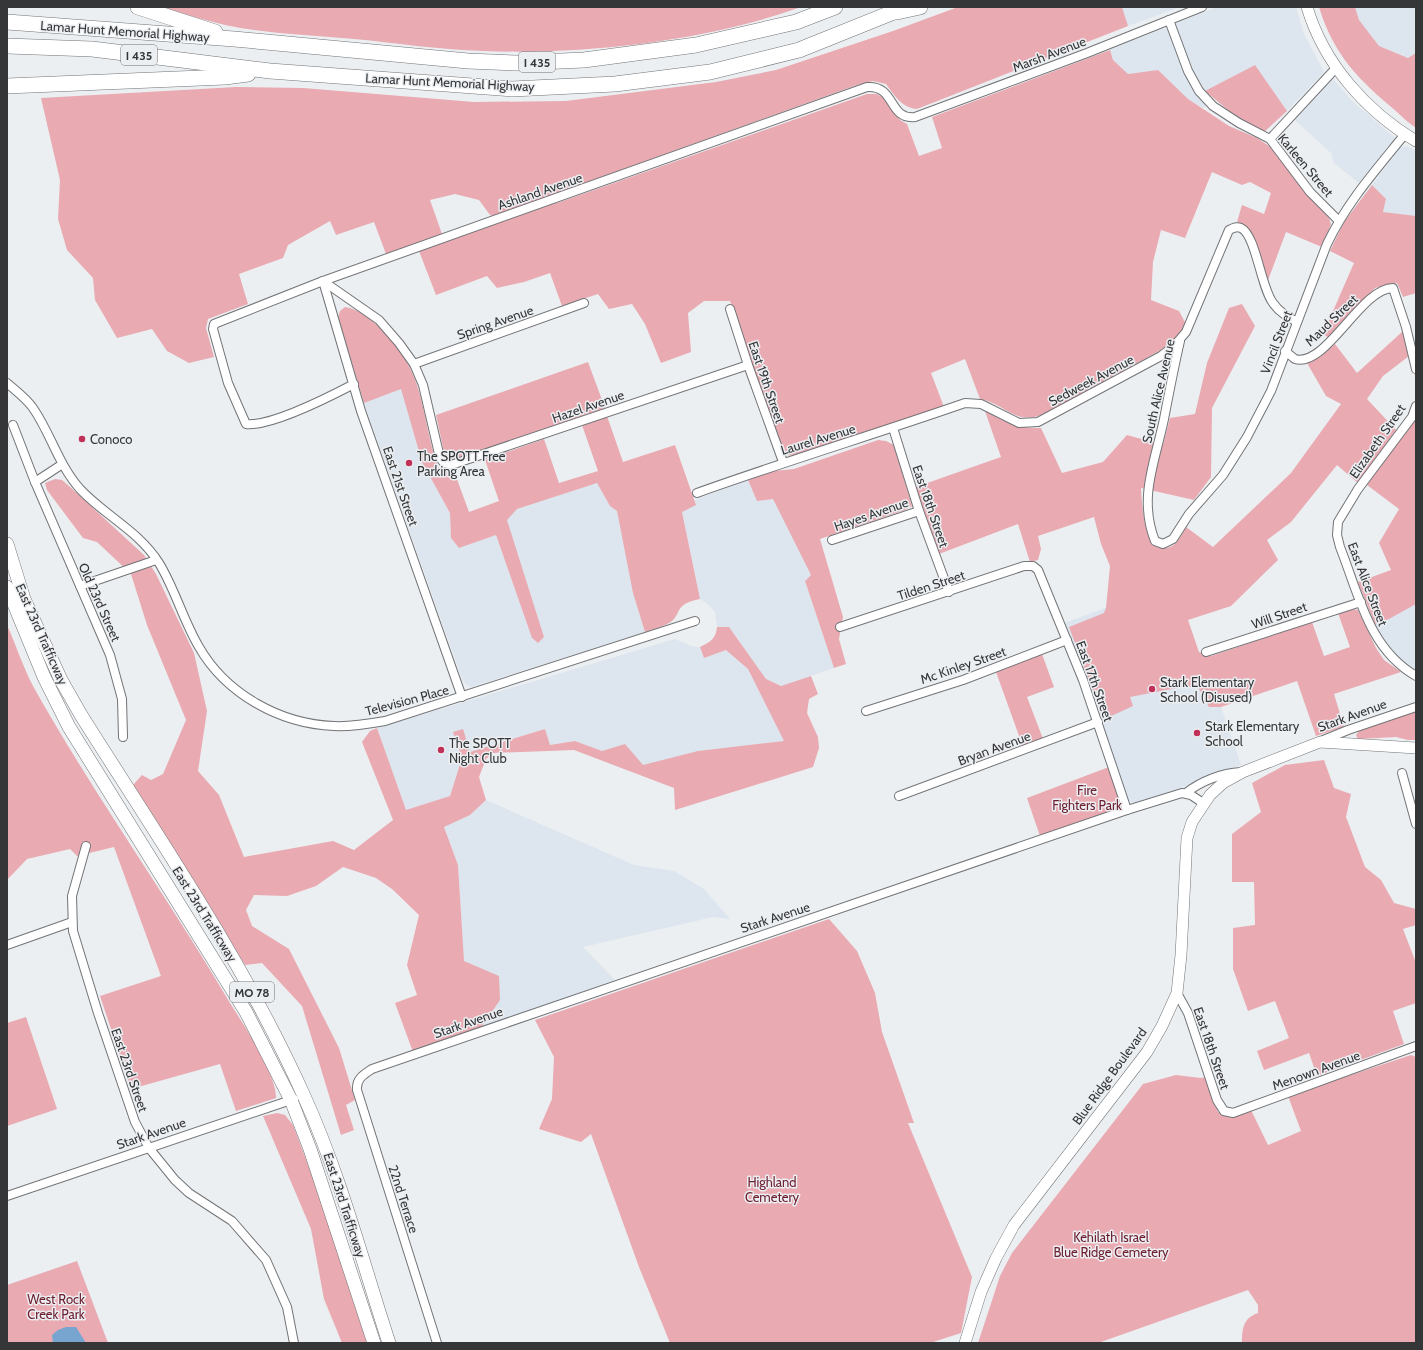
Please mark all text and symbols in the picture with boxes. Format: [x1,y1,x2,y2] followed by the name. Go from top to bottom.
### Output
[40,17,211,45] street label: Lamar Hunt Memorial Highway
[1010,33,1088,75] street label: Marsh Avenue
[121,45,157,65] road number: I 435
[519,52,555,72] road number: I 435
[365,70,536,94] street label: Lamar Hunt Memorial Highway
[1275,130,1337,200] street label: Karleen Street
[496,169,585,213] street label: Ashland Avenue
[1301,291,1361,349] street label: Maud Street
[455,301,536,343] street label: Spring Avenue
[1257,307,1296,376] street label: Vincil Street
[1138,337,1178,445] street label: South Alice Avenue
[746,339,789,426] street label: East 19th Street
[1046,351,1137,409] street label: Sedweek Avenue
[550,386,626,426] street label: Hazel Avenue
[1345,400,1409,481] street label: Elizabeth Street
[779,420,858,458] street label: Laurel Avenue
[90,431,132,447] place label: Conoco
[77,434,87,444] marker: Conoco
[380,444,422,529] street label: East 21st Street
[417,448,506,479] place label: The SPOTT Free Parking Area
[404,458,414,468] marker: The SPOTT Free Parking Area
[909,463,953,550] street label: East 18th Street
[832,494,911,534] street label: Hayes Avenue
[1345,540,1392,629] street label: East Alice Street
[76,560,125,644] street label: Old 23rd Street
[895,566,967,603] street label: Tilden Street
[12,581,72,688] street label: East 23rd Trafficway
[1249,598,1309,632] street label: Will Street
[1073,638,1117,724] street label: East 17th Street
[918,643,1008,687] street label: Mc Kinley Street
[1160,674,1255,705] place label: Stark Elementary School (Disused)
[363,681,451,719] street label: Television Place
[1147,684,1157,694] marker: Stark Elementary School (Disused)
[1315,695,1389,735] street label: Stark Avenue
[1205,718,1300,749] place label: Stark Elementary School
[956,727,1033,769] street label: Bryan Avenue
[1192,728,1202,738] marker: Stark Elementary School
[449,735,511,766] place label: The SPOTT Night Club
[436,745,446,755] marker: The SPOTT Night Club
[1052,782,1122,813] park label: Fire Fighters Park
[169,863,241,965] street label: East 23rd Trafficway
[738,898,812,936] street label: Stark Avenue
[230,982,274,1002] road number: MO 78
[431,1003,505,1041] street label: Stark Avenue
[1190,1005,1234,1092] street label: East 18th Street
[1068,1024,1150,1128] street label: Blue Ridge Boulevard
[108,1026,152,1115] street label: East 23rd Street
[1270,1047,1362,1093] street label: Menown Avenue
[114,1114,188,1152] street label: Stark Avenue
[321,1151,370,1260] street label: East 23rd Trafficway
[386,1163,423,1235] street label: 22nd Terrace
[745,1174,800,1205] park label: Highland Cemetery
[1053,1229,1169,1260] park label: Kehilath Israel Blue Ridge Cemetery
[27,1291,85,1322] park label: West Rock Creek Park

